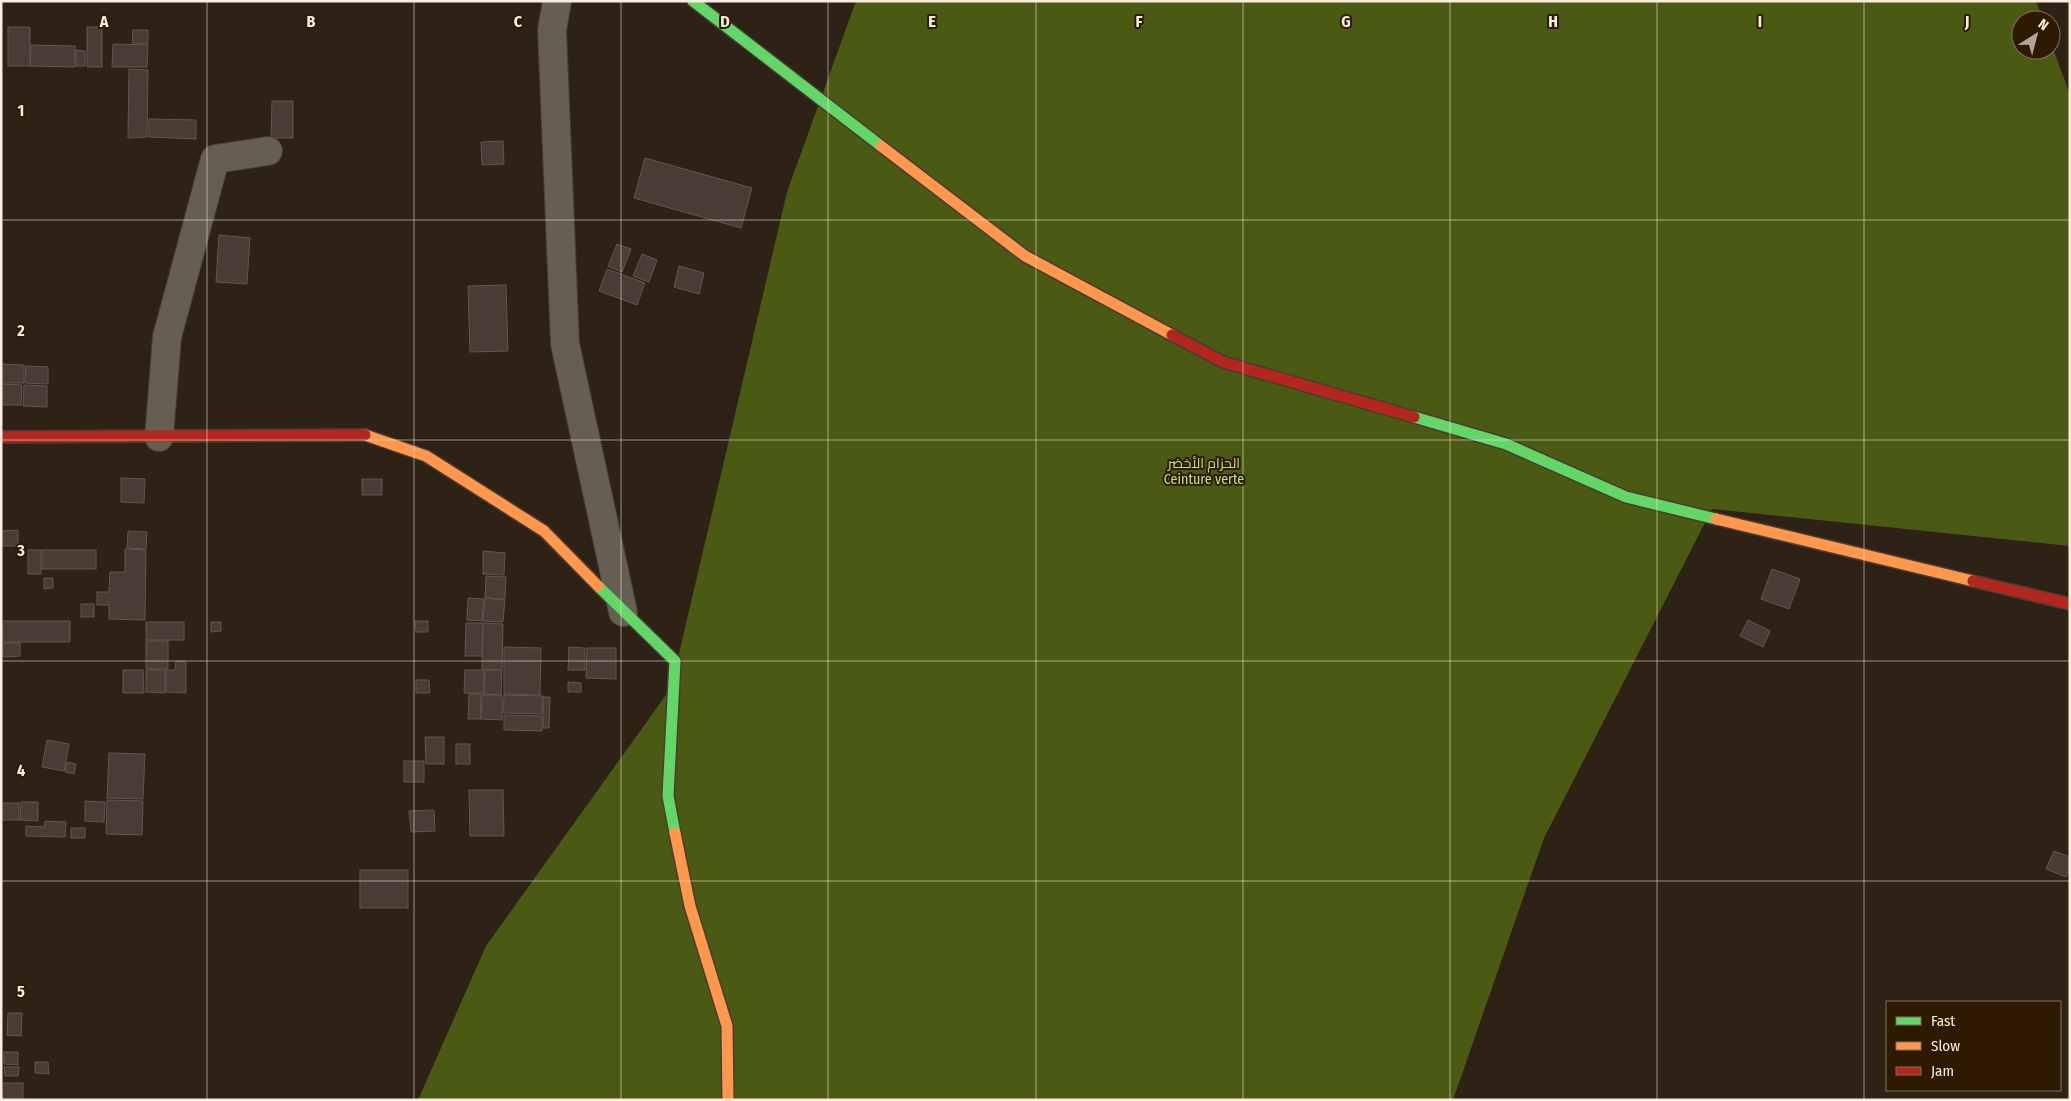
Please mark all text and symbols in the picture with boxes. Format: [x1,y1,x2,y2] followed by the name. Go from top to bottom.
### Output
[2011,10,2061,60] north arrow
[99,12,109,31] text: A
[307,12,316,31] text: B
[514,12,523,31] text: C
[720,12,730,31] text: D
[928,12,936,31] text: E
[1135,12,1143,31] text: F
[1341,12,1351,31] text: G
[1548,12,1558,31] text: H
[1758,12,1762,31] text: I
[1964,12,1969,31] text: J
[2035,16,2052,34] text: N
[18,101,24,120] text: 1
[16,321,25,340] text: 2
[1164,455,1244,488] park label: الحزام الأخضر Ceinture verte
[16,541,25,560] text: 3
[17,761,25,780] text: 4
[17,982,25,1001] text: 5
[1886,1001,2061,1091] legend
[1931,1012,1955,1030] text: Fast
[1931,1037,1960,1055] text: Slow
[1931,1062,1954,1080] text: Jam

